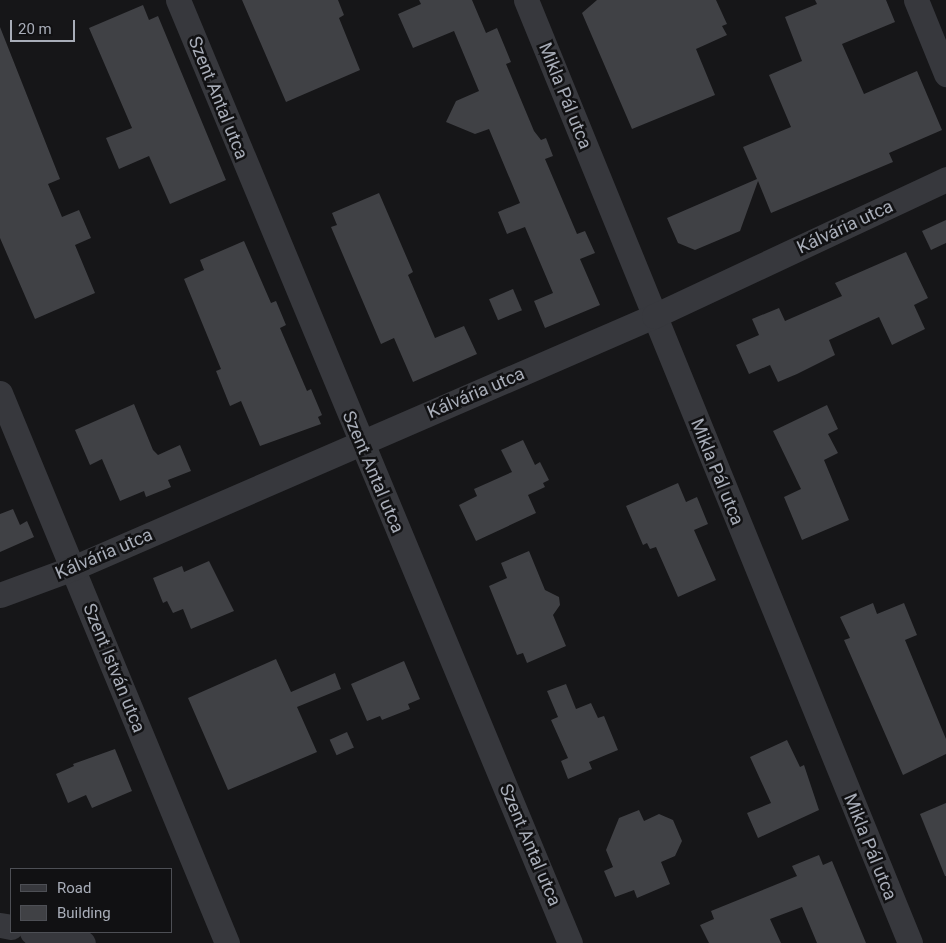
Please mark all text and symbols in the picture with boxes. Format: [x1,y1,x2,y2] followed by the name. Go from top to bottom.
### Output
[12,10,78,42] scale bar
[18,20,52,38] text: 20 m
[184,33,252,163] street label: Szent Antal utca
[534,40,596,152] street label: Mikla Pál utca
[793,195,897,259] street label: Kálvária utca
[424,363,528,423] street label: Kálvária utca
[338,408,408,536] street label: Szent Antal utca
[686,416,748,528] street label: Mikla Pál utca
[52,524,156,584] street label: Kálvária utca
[78,600,150,736] street label: Szent István utca
[495,781,565,909] street label: Szent Antal utca
[839,791,901,903] street label: Mikla Pál utca
[10,868,172,933] legend
[57,879,91,897] text: Road
[57,904,111,922] text: Building

